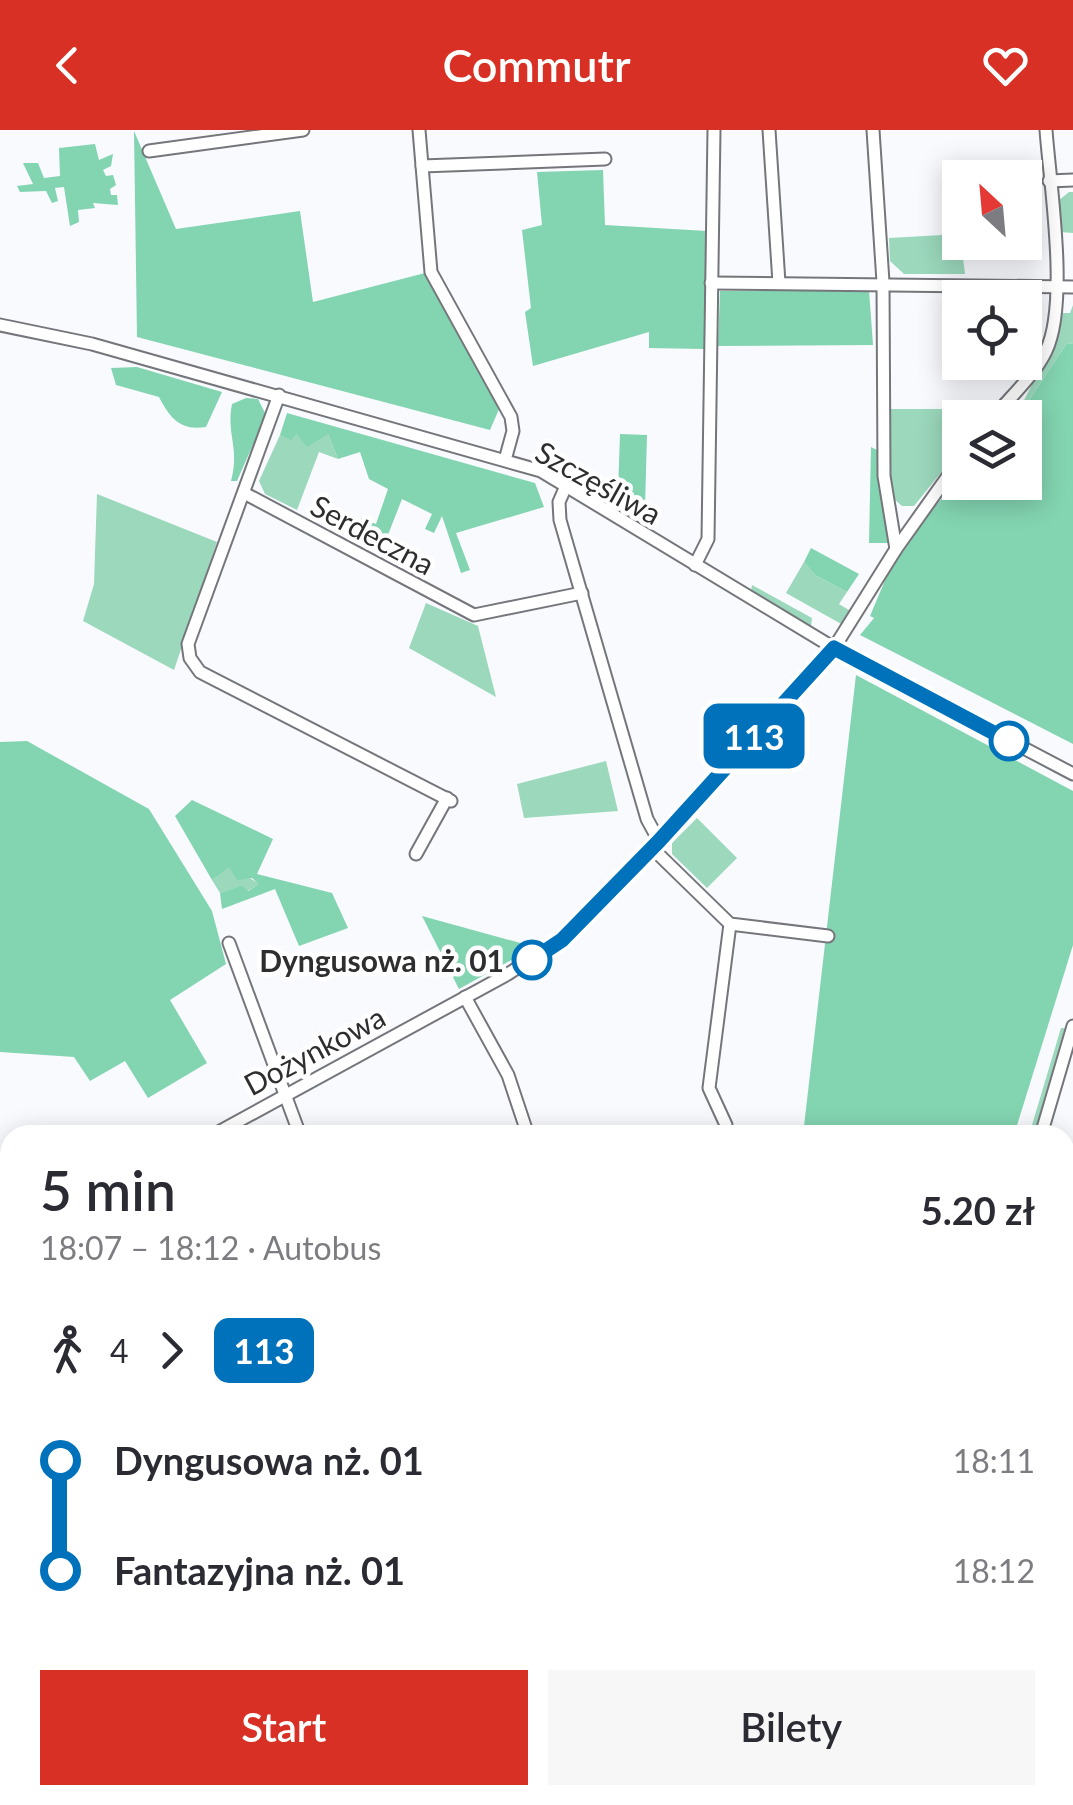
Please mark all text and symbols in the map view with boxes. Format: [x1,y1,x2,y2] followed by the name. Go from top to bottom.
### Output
[40,38,95,93] icon: back
[442,38,631,92] text: Commutr
[978,38,1033,93] icon: heart
[942,160,1042,260] north arrow
[942,160,1042,500] map controls
[942,280,1042,380] button: locate
[942,400,1042,500] button: layers
[530,433,668,531] street label: Szczęśliwa
[305,487,441,581] street label: Serdeczna
[696,704,812,768] line badge: 113
[724,715,784,757] text: 113
[990,722,1028,760] unlabelled marker
[513,941,551,979] marker: Dyngusowa nż. 01
[259,942,504,978] place label: Dyngusowa nż. 01
[237,998,391,1102] street label: Dożynkowa
[40,1157,176,1223] text: 5 min
[921,1187,1035,1233] text: 5.20 zł
[40,1228,381,1267] text: 18:07 – 18:12 · Autobus
[40,1323,95,1378] icon: walk
[144,1323,199,1378] icon: forward
[234,1329,294,1371] text: 113
[110,1331,129,1370] text: 4
[114,1437,424,1483] text: Dyngusowa nż. 01
[953,1441,1035,1480] text: 18:11
[114,1547,405,1593] text: Fantazyjna nż. 01
[953,1551,1035,1590] text: 18:12
[40,1670,528,1785] button: Start
[548,1670,1035,1785] button: Bilety

